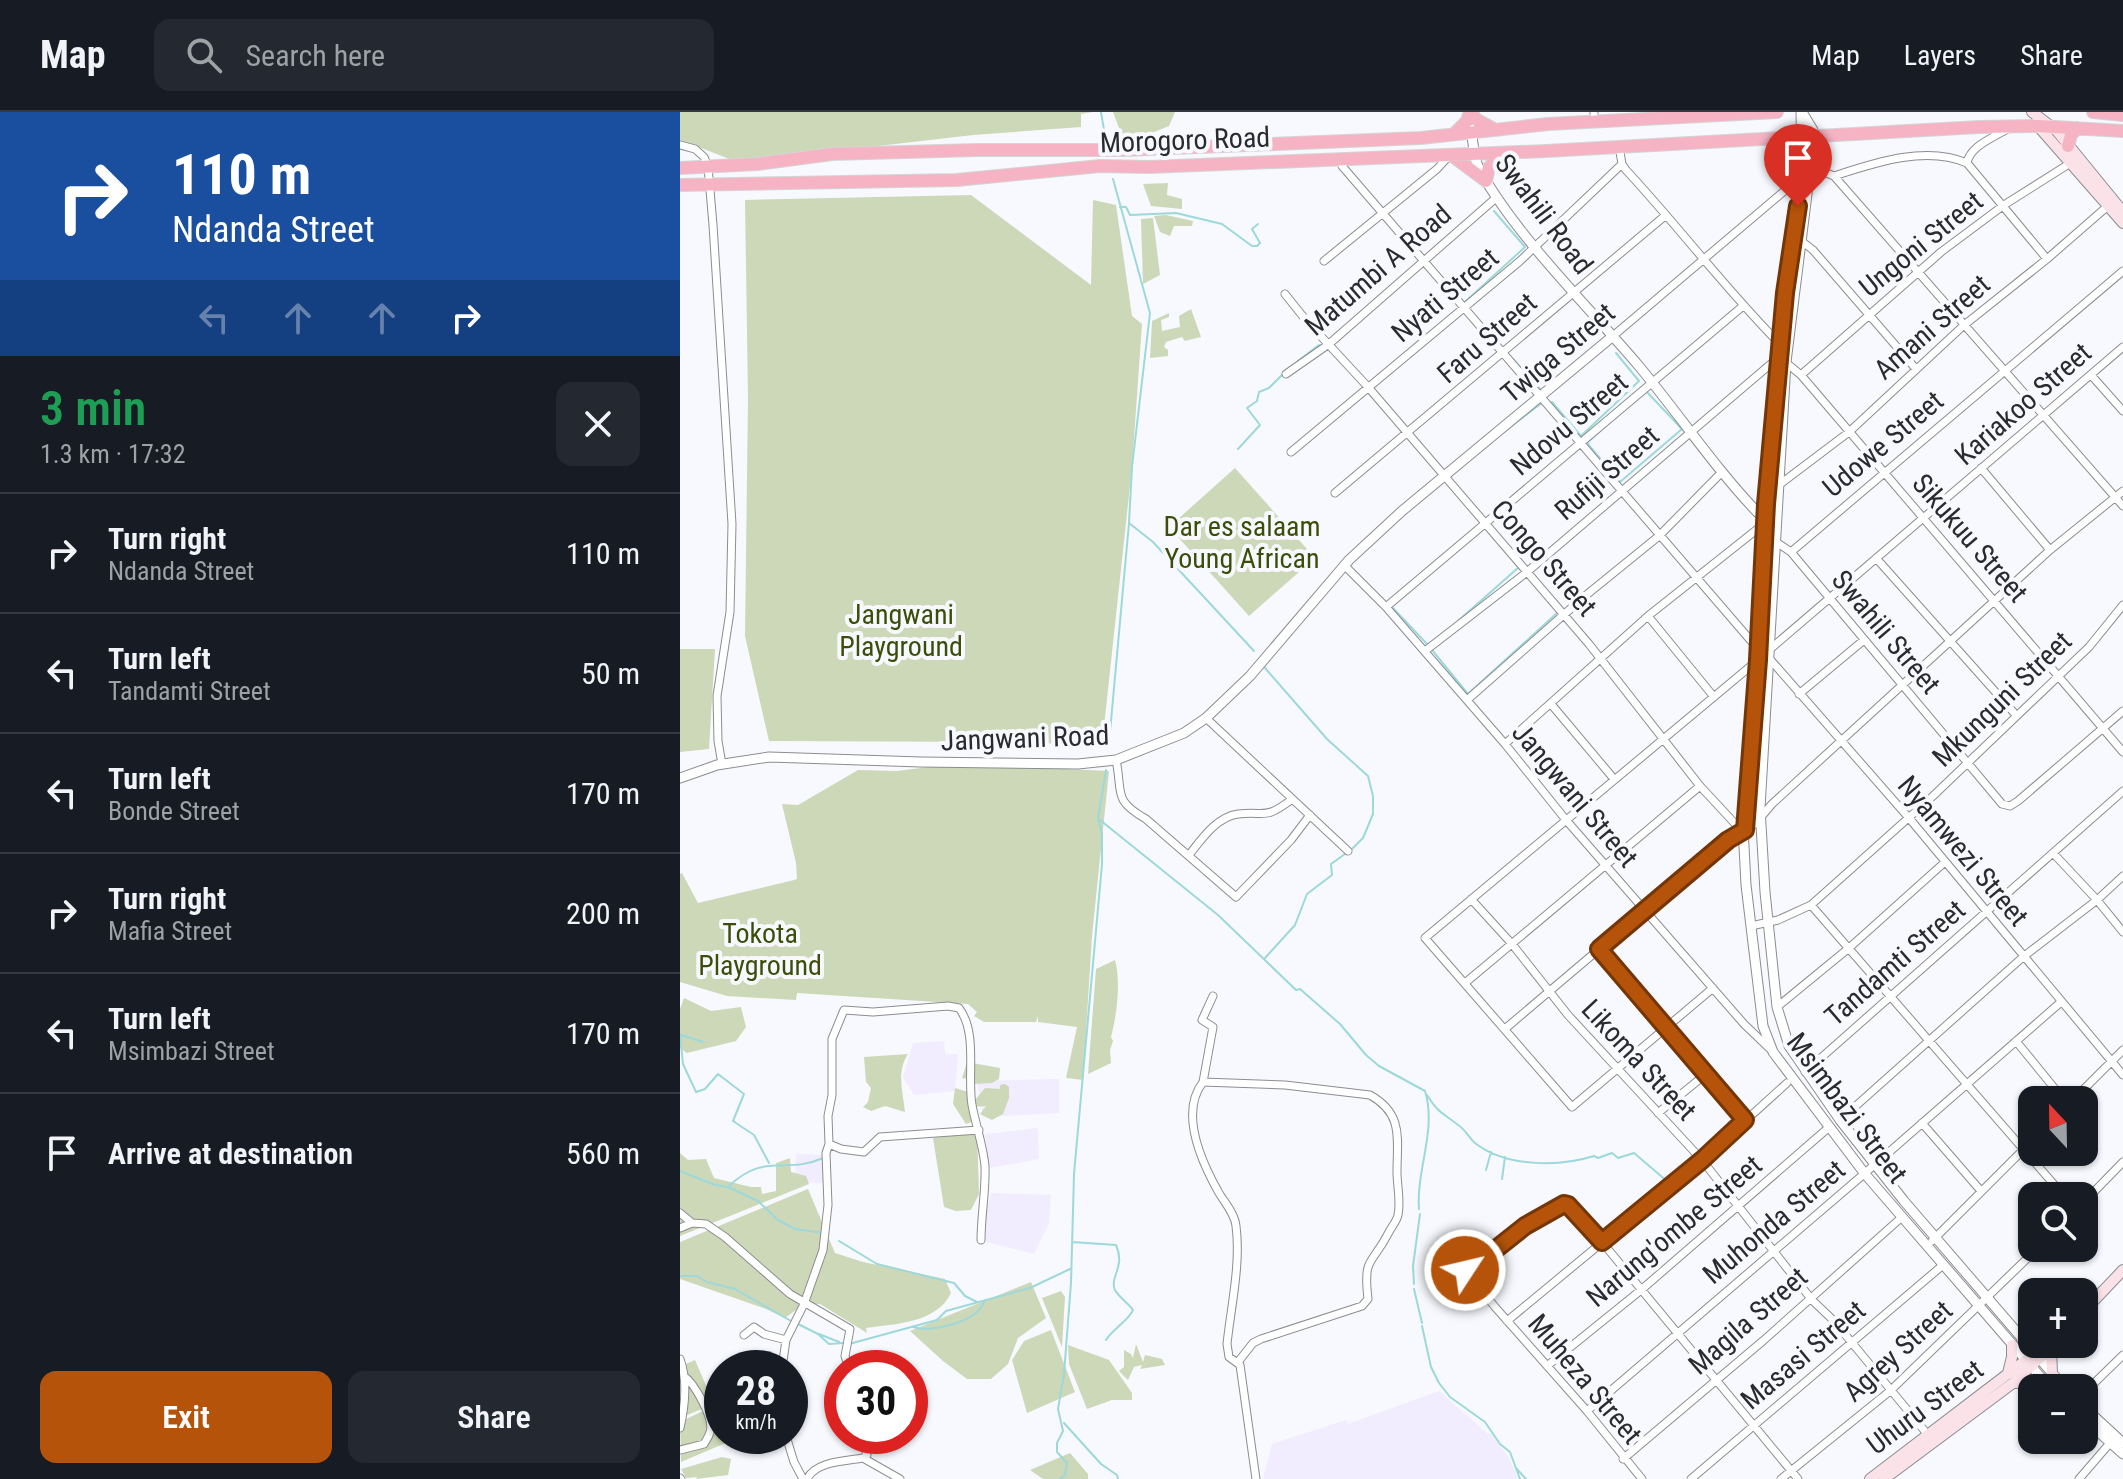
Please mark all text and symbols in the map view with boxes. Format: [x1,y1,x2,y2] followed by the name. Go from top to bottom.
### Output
[154,19,714,91] search box
[40,33,106,77] text: Map
[182,33,226,77] icon: search
[246,38,385,73] text: Search here
[1811,39,1860,72] text: Map
[1904,39,1976,72] text: Layers
[2020,39,2083,72] text: Share
[1099,121,1271,159] street label: Morogoro Road
[1764,124,1832,206] pin
[1776,136,1820,180] icon: arrive
[172,142,311,208] text: 110 m
[40,144,144,248] icon: right
[1488,148,1600,280] street label: Swahili Road
[1853,184,1989,304] street label: Ungoni Street
[1298,198,1458,342] street label: Matumbi A Road
[172,209,375,251] text: Ndanda Street
[1385,241,1505,349] street label: Nyati Street
[1867,268,1997,386] street label: Amani Street
[1431,286,1543,390] street label: Faru Street
[192,296,236,340] icon: left
[276,296,320,340] icon: ahead
[360,296,404,340] icon: ahead
[444,296,488,340] icon: right
[1495,296,1621,410] street label: Twiga Street
[1948,336,2098,472] street label: Kariakoo Street
[1504,366,1634,482] street label: Ndovu Street
[40,380,146,437] text: 3 min
[556,382,640,466] button: close
[1816,384,1950,504] street label: Udowe Street
[1548,419,1666,527] street label: Rufiji Street
[40,439,185,469] text: 1.3 km · 17:32
[1905,467,2035,609] street label: Sikukuu Street
[1485,493,1603,623] street label: Congo Street
[1163,510,1321,575] park label: Dar es salaam Young African
[108,521,226,556] text: Turn right
[40,531,84,575] icon: right
[566,536,640,571] text: 110 m
[108,556,254,586] text: Ndanda Street
[1825,564,1947,700] street label: Swahili Street
[839,598,963,663] park label: Jangwani Playground
[1926,625,2078,773] street label: Mkunguni Street
[108,641,211,676] text: Turn left
[40,651,84,695] icon: left
[581,656,640,691] text: 50 m
[108,676,271,706] text: Tandamti Street
[1505,716,1645,874] street label: Jangwani Street
[940,719,1110,757] street label: Jangwani Road
[108,761,211,796] text: Turn left
[1891,769,2035,933] street label: Nyamwezi Street
[40,771,84,815] icon: left
[566,776,640,811] text: 170 m
[108,796,240,826] text: Bonde Street
[108,881,226,916] text: Turn right
[40,891,84,935] icon: right
[1818,893,1972,1033] street label: Tandamti Street
[566,896,640,931] text: 200 m
[108,916,232,946] text: Mafia Street
[698,917,822,982] park label: Tokota Playground
[1575,993,1703,1127] street label: Likoma Street
[108,1001,211,1036] text: Turn left
[40,1011,84,1055] icon: left
[566,1016,640,1051] text: 170 m
[1780,1026,1914,1190] street label: Msimbazi Street
[108,1036,275,1066] text: Msimbazi Street
[2018,1086,2098,1166] north arrow
[2018,1086,2098,1454] map controls
[40,1131,84,1175] icon: arrive
[108,1136,353,1171] text: Arrive at destination
[566,1136,640,1171] text: 560 m
[1580,1148,1768,1314] street label: Narung'ombe Street
[1696,1153,1852,1291] street label: Muhonda Street
[2018,1182,2098,1262] button: search
[1423,1228,1507,1312] position arrow
[1682,1260,1814,1382] street label: Magila Street
[2018,1278,2098,1358] button: +
[1734,1294,1872,1416] street label: Masasi Street
[1837,1294,1959,1408] street label: Agrey Street
[1521,1307,1649,1451] street label: Muheza Street
[824,1350,928,1454] speed limit sign: 30
[1860,1353,1990,1461] street label: Uhuru Street
[736,1368,776,1415] text: 28
[40,1371,332,1463] button: Exit
[348,1371,640,1463] button: Share
[2018,1374,2098,1454] button: −
[735,1410,777,1434] text: km/h

